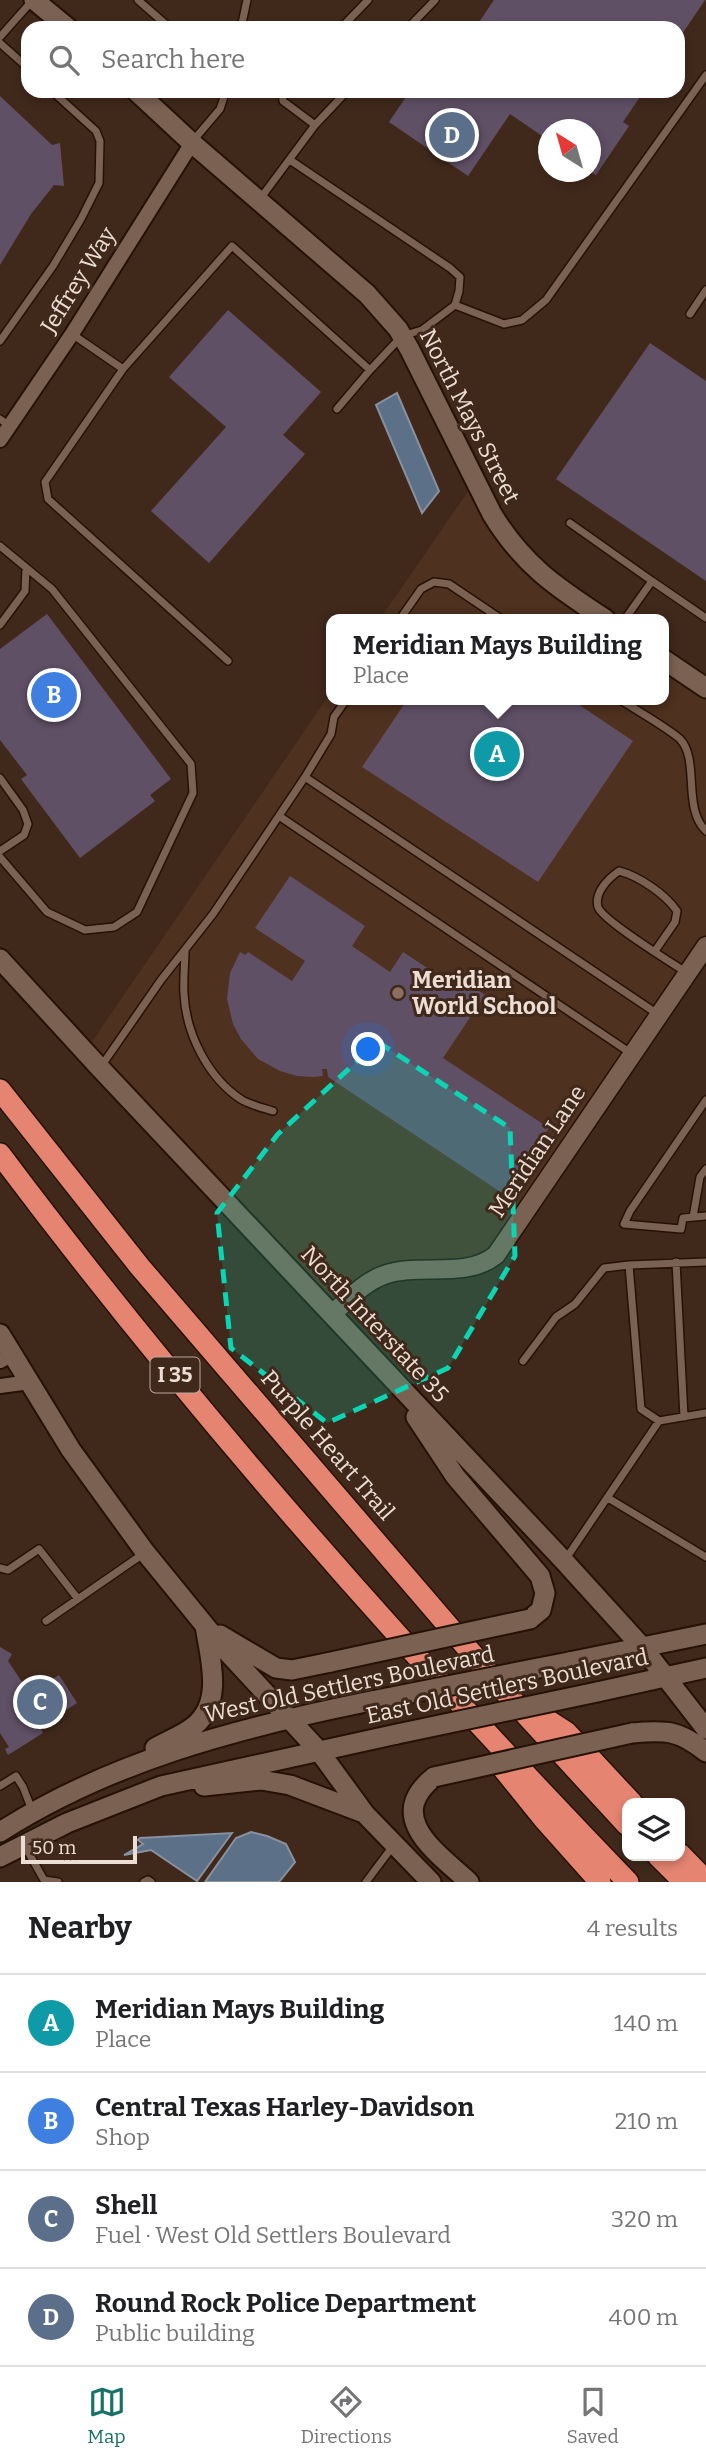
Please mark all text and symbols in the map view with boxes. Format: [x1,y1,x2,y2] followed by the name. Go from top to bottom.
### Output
[21,21,685,98] search box
[45,41,83,79] icon: search
[101,44,245,75] text: Search here
[429,109,475,161] pin: D
[538,119,601,182] north arrow
[34,221,122,339] street label: Jeffrey Way
[414,324,526,508] street label: North Mays Street
[326,614,669,705] popup
[353,630,642,661] text: Meridian Mays Building
[353,661,409,689] text: Place
[31,669,77,721] pin: B
[474,728,520,780] pin: A
[412,966,556,1020] place label: Meridian World School
[390,985,406,1001] marker: Meridian World School
[351,1032,385,1066] your location
[482,1080,592,1222] street label: Meridian Lane
[295,1240,455,1408] street label: North Interstate 35
[150,1358,200,1392] road number: I 35
[255,1364,401,1526] street label: Purple Heart Trail
[201,1639,497,1728] street label: West Old Settlers Boulevard
[363,1642,651,1730] street label: East Old Settlers Boulevard
[17,1676,63,1728] pin: C
[622,1798,685,1861] map controls
[622,1798,685,1861] button: layers
[21,1833,136,1865] scale bar
[32,1836,76,1859] text: 50 m
[28,1910,132,1946] text: Nearby
[587,1914,678,1942] text: 4 results
[95,1994,384,2025] text: Meridian Mays Building
[43,2009,59,2037] text: A
[614,2009,678,2037] text: 140 m
[95,2025,151,2053] text: Place
[95,2092,474,2123] text: Central Texas Harley-Davidson
[44,2107,58,2135] text: B
[615,2107,678,2135] text: 210 m
[95,2123,150,2151] text: Shop
[95,2190,157,2221] text: Shell
[44,2205,58,2233] text: C
[611,2205,678,2233] text: 320 m
[95,2221,451,2249] text: Fuel · West Old Settlers Boulevard
[95,2288,476,2319] text: Round Rock Police Department
[43,2303,59,2331] text: D
[609,2303,678,2331] text: 400 m
[95,2319,255,2347] text: Public building
[87,2383,126,2448] tab: Map
[300,2383,392,2448] tab: Directions
[566,2383,619,2448] tab: Saved

